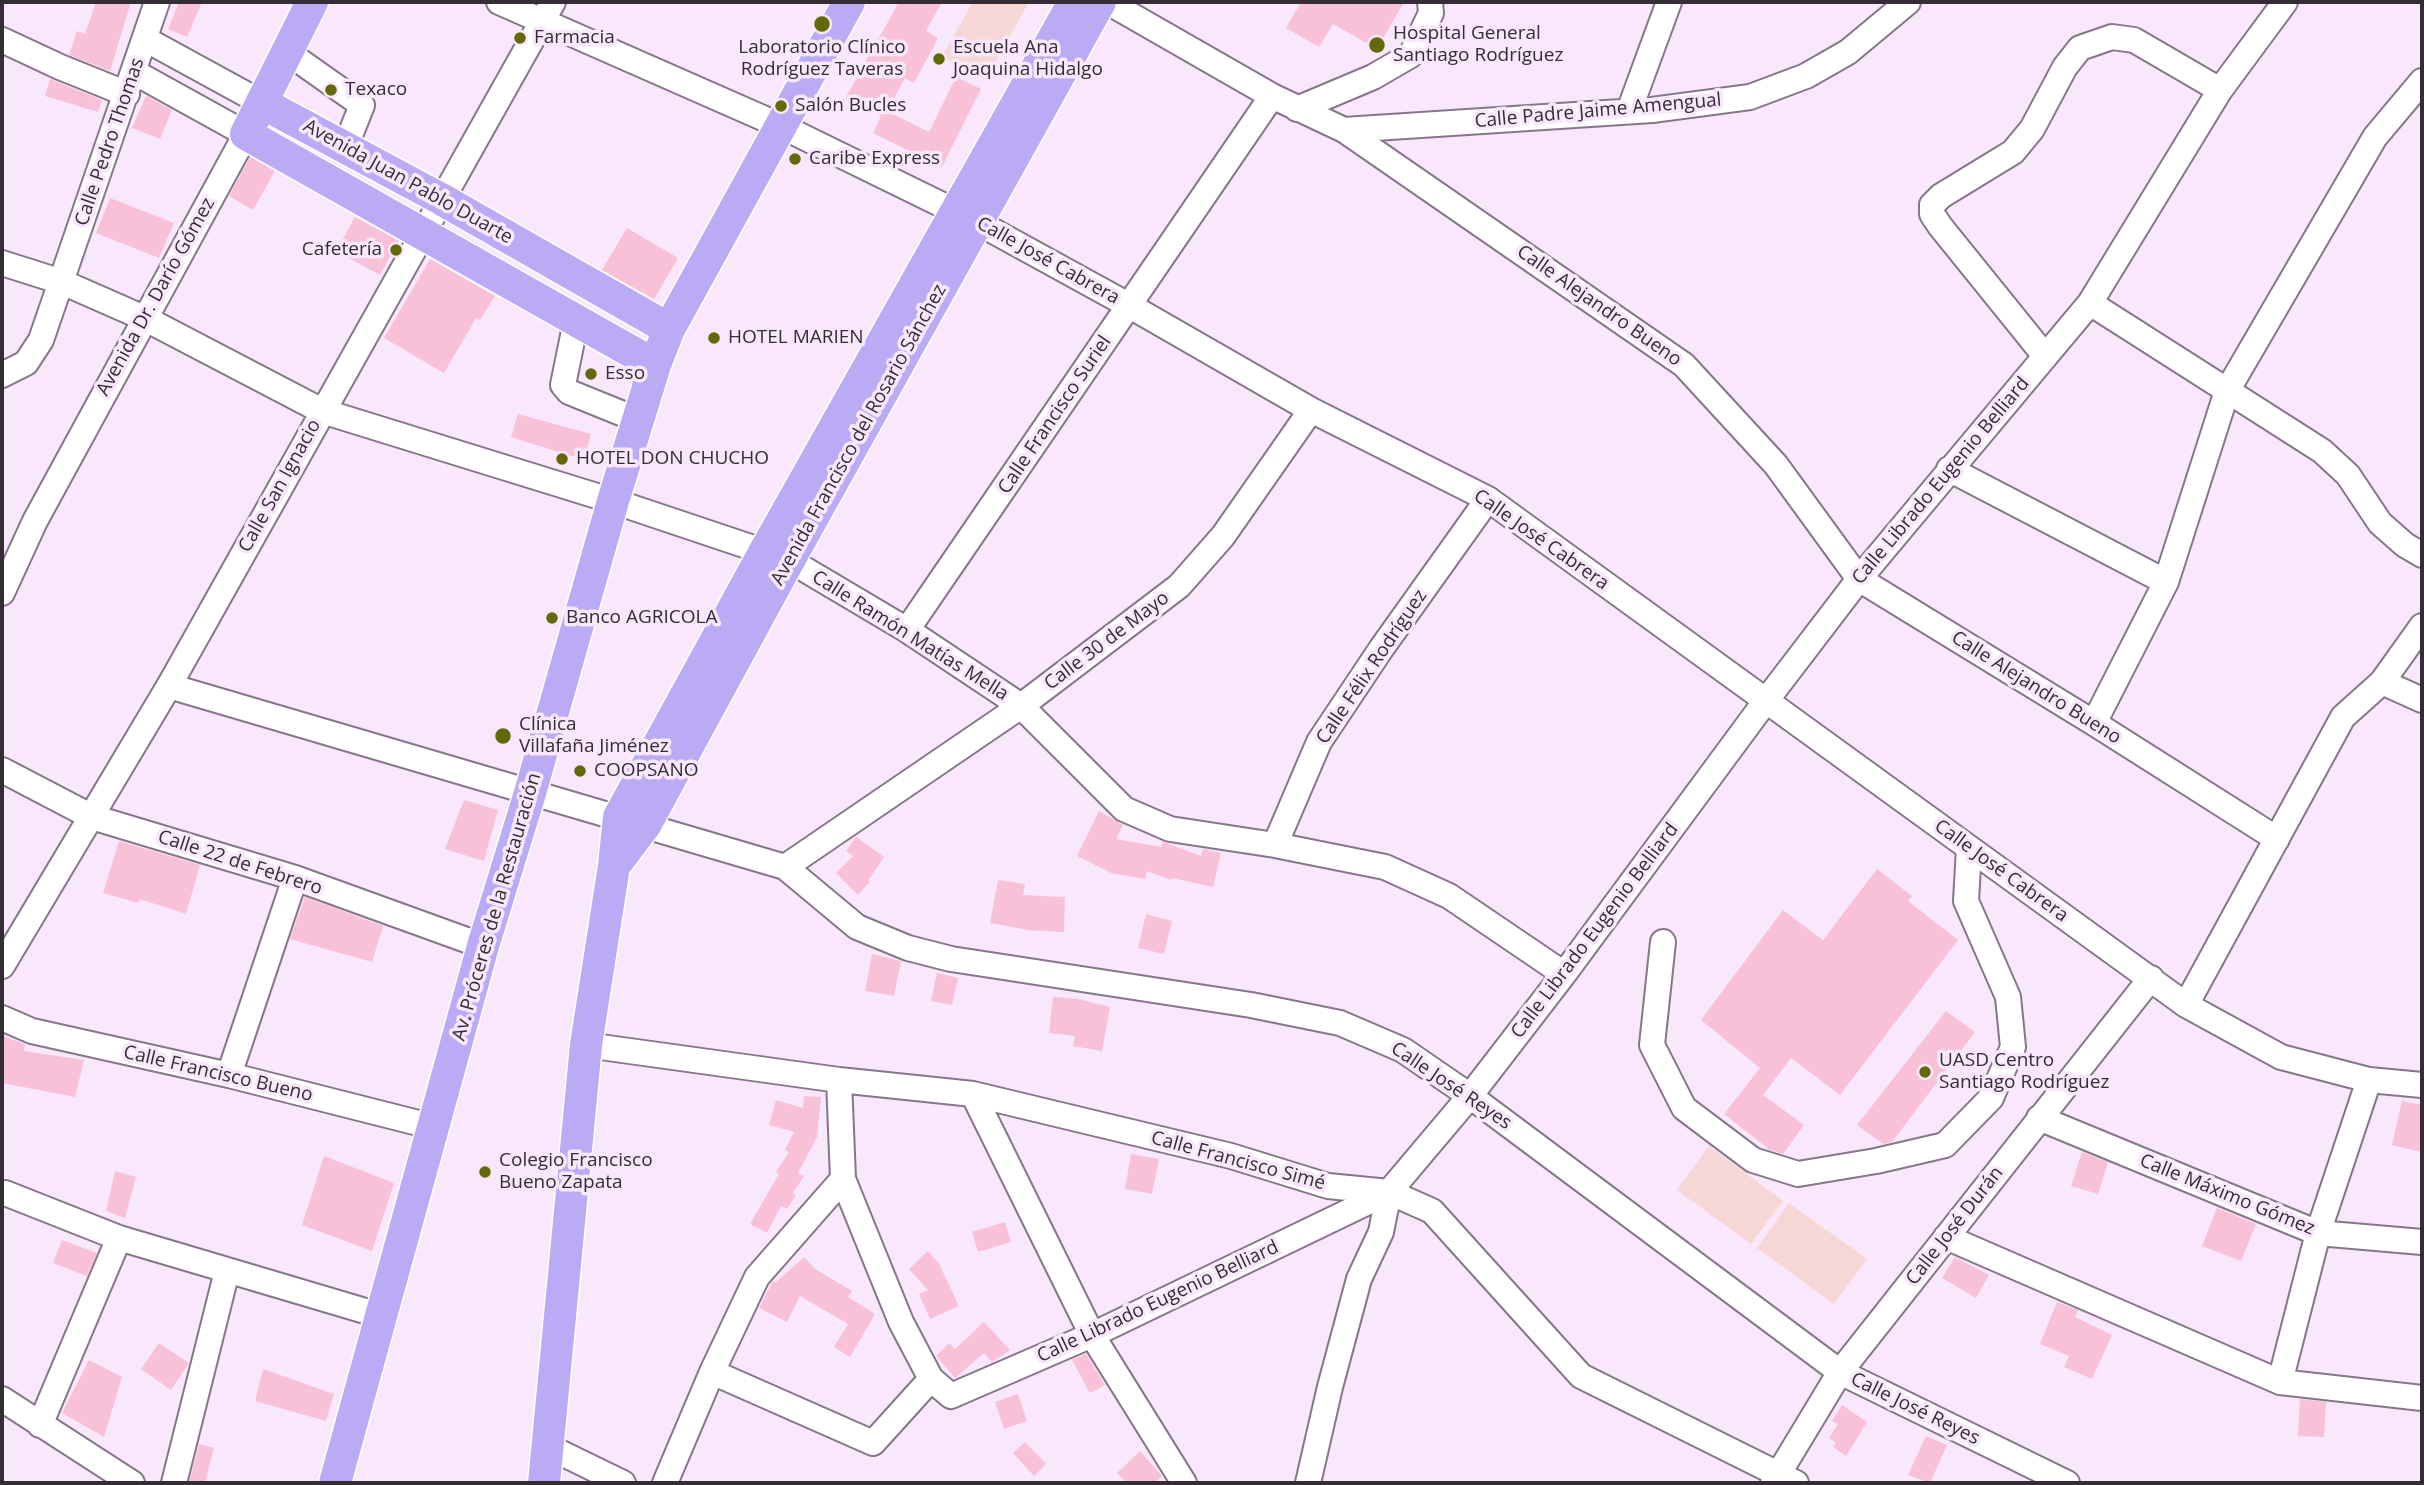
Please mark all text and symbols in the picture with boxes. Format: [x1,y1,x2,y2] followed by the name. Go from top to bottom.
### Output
[812,14,832,34] marker: Laboratorio Clínico Rodríguez Taveras
[1393,23,1563,67] place label: Hospital General Santiago Rodríguez
[534,27,615,49] place label: Farmacia
[512,30,528,46] marker: Farmacia
[1367,35,1387,55] marker: Hospital General Santiago Rodríguez
[738,37,906,81] place label: Laboratorio Clínico Rodríguez Taveras
[953,37,1103,81] place label: Escuela Ana Joaquina Hidalgo
[931,51,947,67] marker: Escuela Ana Joaquina Hidalgo
[71,55,149,229] street label: Calle Pedro Thomas
[345,79,407,101] place label: Texaco
[323,82,339,98] marker: Texaco
[1474,89,1722,133] street label: Calle Padre Jaime Amengual
[795,95,906,117] place label: Salón Bucles
[773,98,789,114] marker: Salón Bucles
[299,115,517,249] street label: Avenida Juan Pablo Duarte
[809,148,940,170] place label: Caribe Express
[787,151,803,167] marker: Caribe Express
[92,194,220,400] street label: Avenida Dr. Darío Gómez
[973,212,1123,310] street label: Calle José Cabrera
[302,239,382,261] place label: Cafetería
[1512,241,1686,371] street label: Calle Alejandro Bueno
[388,242,404,258] marker: Cafetería
[766,281,952,589] street label: Avenida Francisco del Rosario Sánchez
[728,327,864,349] place label: HOTEL MARIEN
[706,330,722,346] marker: HOTEL MARIEN
[994,332,1116,498] street label: Calle Francisco Suriel
[605,363,645,385] place label: Esso
[583,366,599,382] marker: Esso
[1848,373,2034,589] street label: Calle Librado Eugenio Belliard
[234,416,326,556] street label: Calle San Ignacio
[576,448,769,470] place label: HOTEL DON CHUCHO
[554,451,570,467] marker: HOTEL DON CHUCHO
[1469,485,1613,595] street label: Calle José Cabrera
[808,566,1012,706] street label: Calle Ramón Matías Mella
[1312,585,1432,749] street label: Calle Félix Rodríguez
[1040,587,1174,695] street label: Calle 30 de Mayo
[566,607,717,629] place label: Banco AGRICOLA
[544,610,560,626] marker: Banco AGRICOLA
[1947,626,2125,750] street label: Calle Alejandro Bueno
[519,714,669,758] place label: Clínica Villafaña Jiménez
[493,726,513,746] marker: Clínica Villafaña Jiménez
[594,760,698,782] place label: COOPSANO
[572,763,588,779] marker: COOPSANO
[448,770,546,1044] street label: Av. Próceres de la Restauración
[1930,815,2072,927] street label: Calle José Cabrera
[1507,819,1683,1043] street label: Calle Librado Eugenio Belliard
[155,826,325,900] street label: Calle 22 de Febrero
[1386,1037,1516,1135] street label: Calle José Reyes
[121,1041,315,1107] street label: Calle Francisco Bueno
[1939,1050,2109,1094] place label: UASD Centro Santiago Rodríguez
[1917,1064,1933,1080] marker: UASD Centro Santiago Rodríguez
[1148,1127,1328,1195] street label: Calle Francisco Simé
[499,1150,653,1194] place label: Colegio Francisco Bueno Zapata
[2136,1150,2318,1240] street label: Calle Máximo Gómez
[1902,1162,2008,1290] street label: Calle José Durán
[477,1164,493,1180] marker: Colegio Francisco Bueno Zapata
[1034,1236,1282,1368] street label: Calle Librado Eugenio Belliard
[1847,1368,1983,1450] street label: Calle José Reyes

